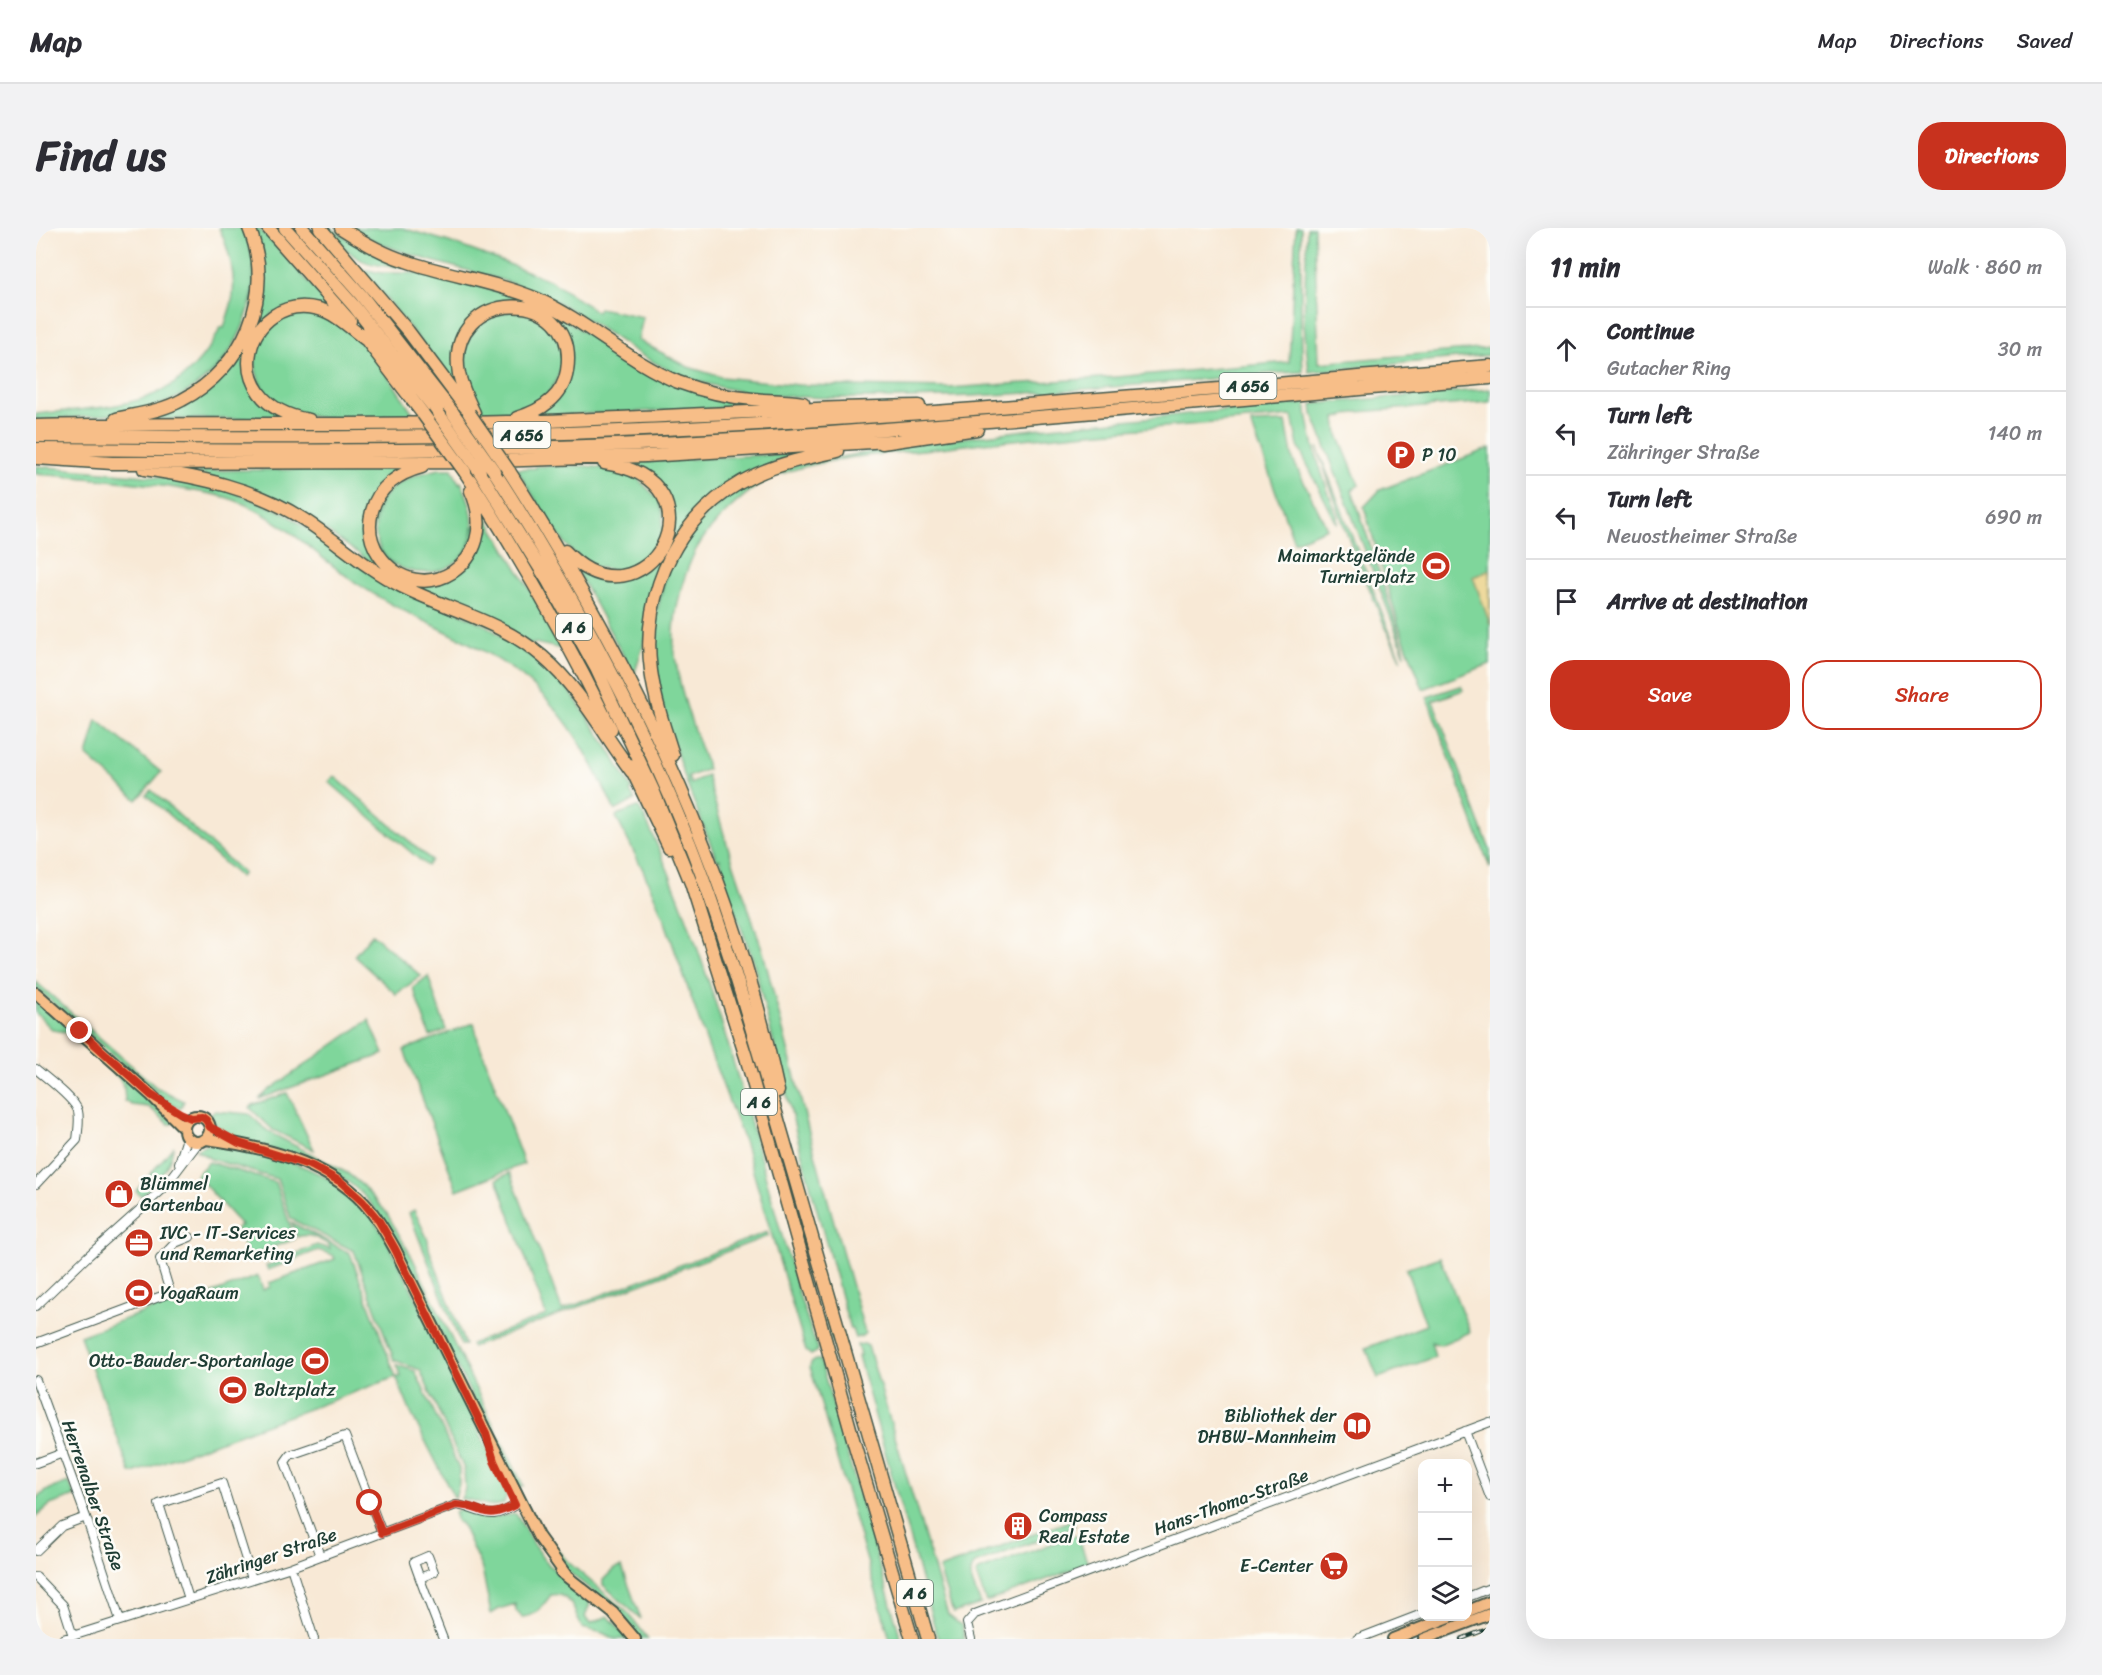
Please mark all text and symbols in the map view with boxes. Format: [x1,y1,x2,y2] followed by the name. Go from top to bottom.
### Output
[30,17,82,66] text: Map
[1818,22,1856,60] text: Map
[1889,22,1984,60] text: Directions
[2017,22,2072,60] text: Saved
[36,119,166,193] text: Find us
[1918,122,2066,190] button: Directions
[1550,244,1620,290] text: 11 min
[1928,250,2042,285] text: Walk · 860 m
[1607,312,1695,351] text: Continue
[1998,332,2042,367] text: 30 m
[1550,333,1583,366] icon: ahead
[1607,351,1731,386] text: Gutacher Ring
[1220,373,1276,399] road number: A 656
[1607,396,1692,435] text: Turn left
[1988,416,2042,451] text: 140 m
[1550,417,1583,450] icon: left
[494,422,550,448] road number: A 656
[1607,435,1760,470] text: Zähringer Straße
[1385,439,1417,471] parking icon: P 10
[1422,439,1457,471] place label: P 10
[1607,480,1692,519] text: Turn left
[1985,500,2042,535] text: 690 m
[1550,501,1583,534] icon: left
[1607,519,1797,554] text: Neuostheimer Straße
[1278,540,1415,593] place label: Maimarktgelände Turnierplatz
[1420,550,1452,582] sports icon: Maimarktgelände Turnierplatz
[1607,582,1808,621] text: Arrive at destination
[1550,585,1583,618] icon: arrive
[556,614,592,640] road number: A 6
[1550,660,1790,730] button: Save
[1802,660,2042,730] button: Share
[66,1017,92,1043] route end
[741,1089,777,1115] road number: A 6
[140,1168,223,1221] place label: Blümmel Gartenbau
[103,1178,135,1210] shop icon: Blümmel Gartenbau
[159,1217,296,1270] place label: IVC - IT-Services und Remarketing
[123,1227,155,1259] office icon: IVC - IT-Services und Remarketing
[123,1277,155,1309] sports icon: YogaRaum
[160,1277,239,1309] place label: YogaRaum
[89,1345,294,1377] place label: Otto-Bauder-Sportanlage
[299,1345,331,1377] sports icon: Otto-Bauder-Sportanlage
[217,1374,249,1406] sports icon: Boltzplatz
[254,1374,336,1406] place label: Boltzplatz
[1197,1400,1338,1453] place label: Bibliothek der DHBW-Mannheim
[1341,1410,1373,1442] library icon: Bibliothek der DHBW-Mannheim
[52,1415,134,1575] street label: Herrenalber Straße
[1149,1459,1313,1545] street label: Hans-Thoma-Straße
[1418,1459,1472,1621] map controls
[1418,1459,1472,1513] button: +
[356,1489,382,1515] route start
[1039,1500,1130,1553] place label: Compass Real Estate
[1002,1510,1034,1542] building icon: Compass Real Estate
[1418,1513,1472,1567] button: −
[201,1518,341,1594] street label: Zähringer Straße
[1240,1550,1315,1582] place label: E-Center
[1318,1550,1350,1582] supermarket icon: E-Center
[1418,1567,1472,1621] button: layers
[897,1580,933,1606] road number: A 6

